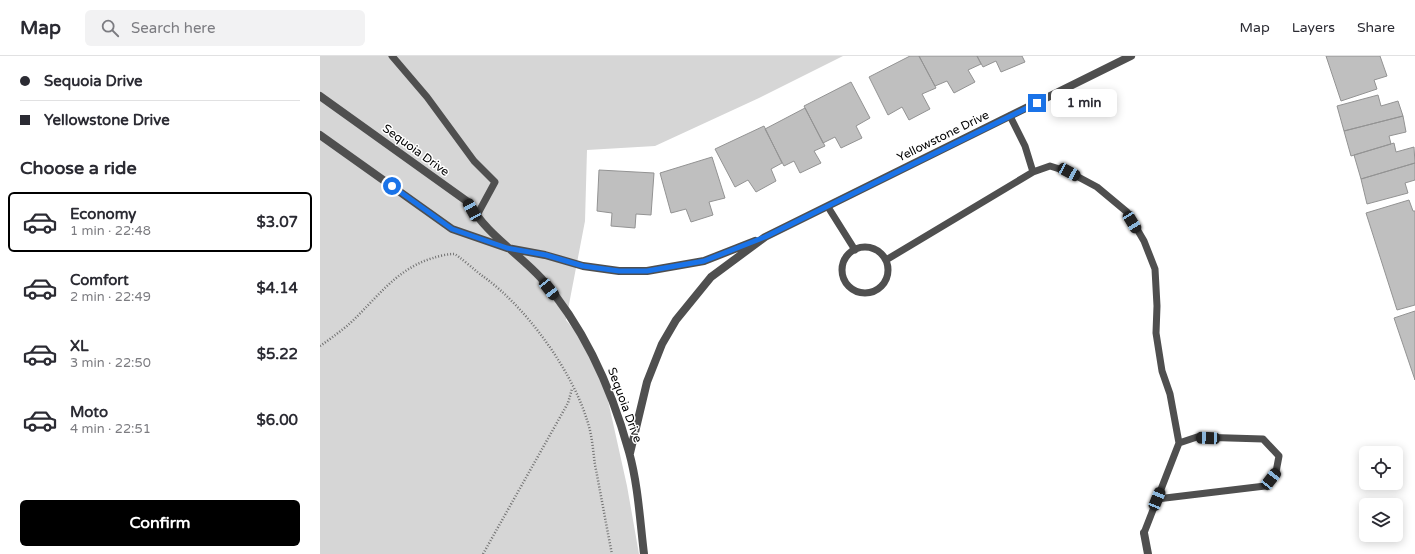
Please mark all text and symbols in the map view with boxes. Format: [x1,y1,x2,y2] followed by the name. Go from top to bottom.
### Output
[85,10,365,46] search box
[20,17,61,39] text: Map
[99,17,121,39] icon: search
[131,19,215,37] text: Search here
[1240,19,1270,36] text: Map
[1292,19,1335,36] text: Layers
[1357,19,1395,36] text: Share
[44,72,142,90] text: Sequoia Drive
[1051,89,1117,117] callout: 1 min
[1028,94,1046,112] route end
[1067,95,1101,111] text: 1 min
[895,108,991,164] street label: Yellowstone Drive
[44,111,170,129] text: Yellowstone Drive
[380,121,452,179] street label: Sequoia Drive
[20,157,137,179] text: Choose a ride
[1056,161,1082,183] car
[383,177,401,195] route start
[461,197,483,223] car
[22,204,58,240] icon: car
[70,205,136,223] text: Economy
[1121,209,1143,235] car
[257,213,298,231] text: $3.07
[70,223,151,239] text: 1 min · 22:48
[22,270,58,306] icon: car
[70,271,129,289] text: Comfort
[537,276,561,302] car
[257,279,298,297] text: $4.14
[70,289,151,305] text: 2 min · 22:49
[22,336,58,372] icon: car
[70,337,89,355] text: XL
[257,345,298,363] text: $5.22
[70,355,151,371] text: 3 min · 22:50
[605,366,645,445] street label: Sequoia Drive
[22,402,58,438] icon: car
[70,403,108,421] text: Moto
[257,411,298,429] text: $6.00
[70,421,151,437] text: 4 min · 22:51
[1196,432,1220,444] car
[1359,446,1403,542] map controls
[1359,446,1403,490] button: locate
[1259,466,1283,492] car
[1147,486,1167,512] car
[1359,498,1403,542] button: layers
[20,500,300,546] button: Confirm

